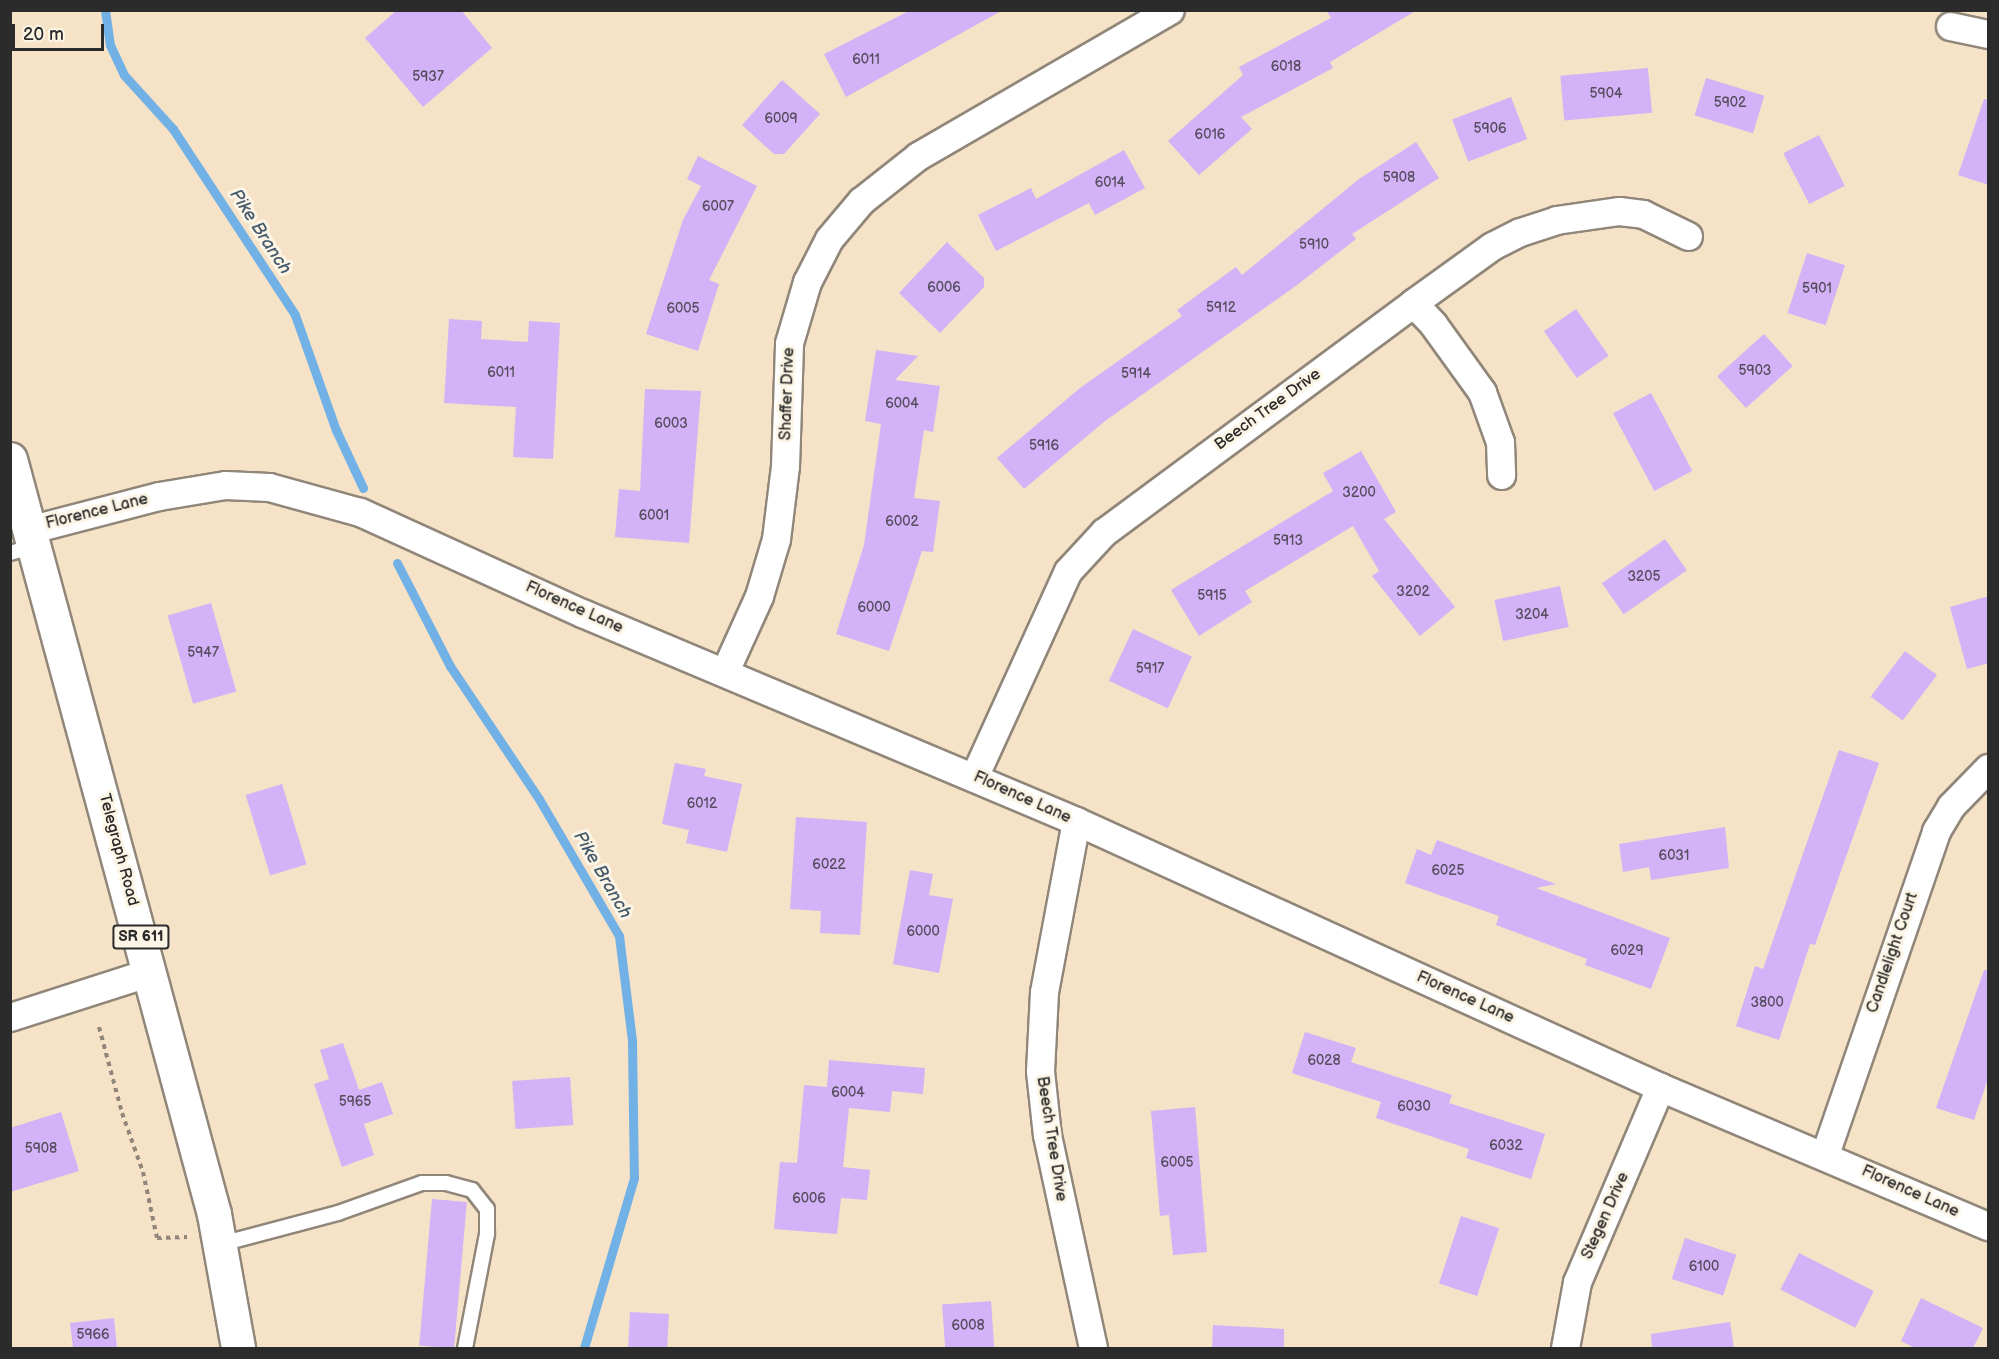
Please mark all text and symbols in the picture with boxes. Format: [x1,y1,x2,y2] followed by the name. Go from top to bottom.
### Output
[15,12,106,50] scale bar
[23,24,64,45] text: 20 m
[852,52,880,68] house number: 6011
[1271,59,1301,75] house number: 6018
[412,69,444,85] house number: 5937
[1590,86,1622,102] house number: 5904
[1714,95,1746,111] house number: 5902
[764,111,798,127] house number: 6009
[1474,121,1506,137] house number: 5906
[1195,127,1225,143] house number: 6016
[1383,170,1415,186] house number: 5908
[1095,175,1125,191] house number: 6014
[224,185,296,279] water label: Pike Branch
[702,199,734,215] house number: 6007
[1299,237,1329,253] house number: 5910
[927,280,961,296] house number: 6006
[1802,281,1832,297] house number: 5901
[1206,300,1236,316] house number: 5912
[666,301,700,317] house number: 6005
[777,347,799,441] street label: Shaffer Drive
[1739,363,1771,379] house number: 5903
[487,365,515,381] house number: 6011
[1211,365,1325,455] street label: Beech Tree Drive
[1121,366,1151,382] house number: 5914
[885,396,919,412] house number: 6004
[654,416,688,432] house number: 6003
[1029,438,1059,454] house number: 5916
[1342,485,1376,501] house number: 3200
[44,490,150,534] street label: Florence Lane
[639,508,669,524] house number: 6001
[885,514,919,530] house number: 6002
[1273,533,1303,549] house number: 5913
[1627,569,1661,585] house number: 3205
[522,578,626,638] street label: Florence Lane
[1396,584,1430,600] house number: 3202
[1197,588,1227,604] house number: 5915
[857,600,891,616] house number: 6000
[1515,607,1549,623] house number: 3204
[187,645,219,661] house number: 5947
[1136,661,1164,677] house number: 5917
[970,768,1074,828] street label: Florence Lane
[94,792,142,908] street label: Telegraph Road
[687,796,717,812] house number: 6012
[568,827,636,923] water label: Pike Branch
[1659,848,1689,864] house number: 6031
[812,857,846,873] house number: 6022
[1431,863,1465,879] house number: 6025
[1863,890,1923,1016] street label: Candlelight Court
[906,924,940,940] house number: 6000
[111,925,171,949] road number: SR 611
[1610,943,1644,959] house number: 6029
[1413,968,1517,1028] street label: Florence Lane
[1750,995,1784,1011] house number: 3800
[1307,1053,1341,1069] house number: 6028
[1032,1075,1070,1203] street label: Beech Tree Drive
[831,1085,865,1101] house number: 6004
[339,1094,371,1110] house number: 5965
[1397,1099,1431,1115] house number: 6030
[1489,1138,1523,1154] house number: 6032
[25,1141,57,1157] house number: 5908
[1160,1155,1194,1171] house number: 6005
[1858,1162,1962,1222] street label: Florence Lane
[1578,1169,1634,1263] street label: Stegen Drive
[792,1191,826,1207] house number: 6006
[1689,1259,1719,1275] house number: 6100
[951,1318,985,1334] house number: 6008
[76,1327,110,1343] house number: 5966

